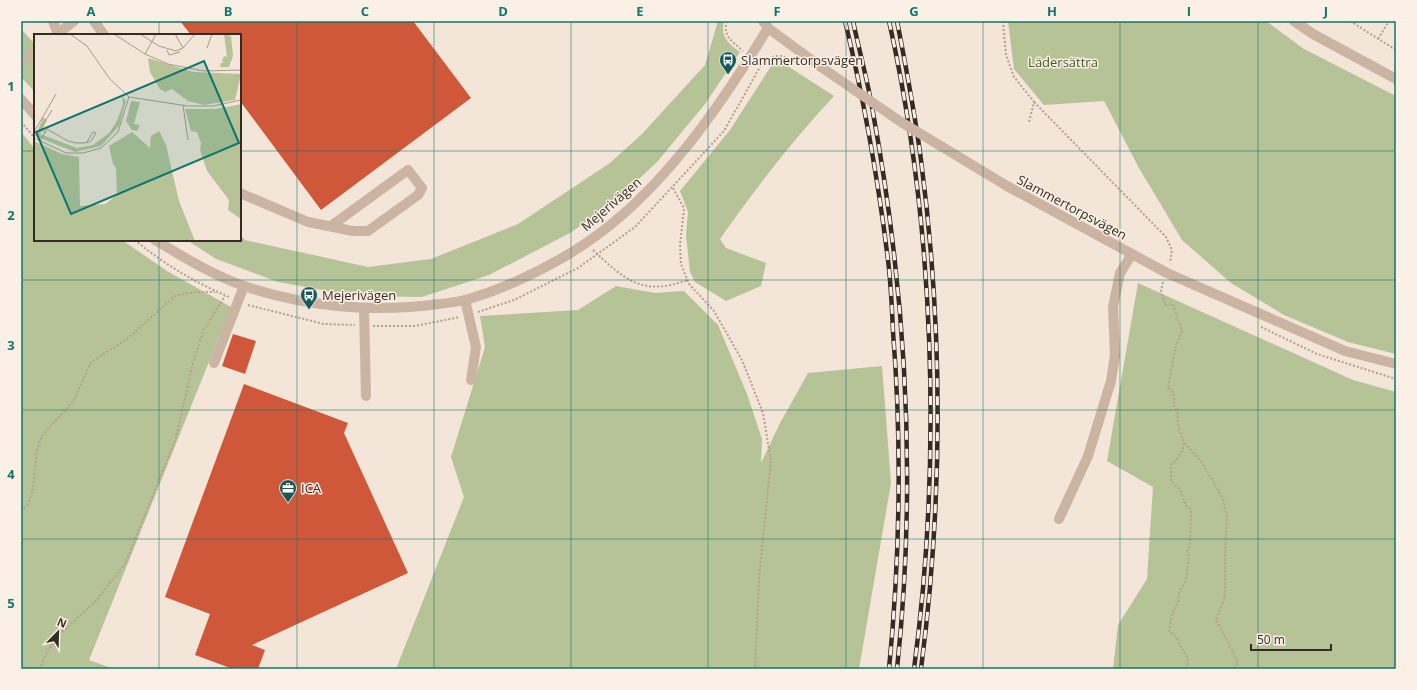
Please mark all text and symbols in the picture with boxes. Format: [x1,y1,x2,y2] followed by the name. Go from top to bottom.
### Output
[87,2,96,20] text: A
[224,2,233,20] text: B
[361,2,369,20] text: C
[498,2,508,20] text: D
[636,2,644,20] text: E
[773,2,781,20] text: F
[909,2,919,20] text: G
[1047,2,1057,20] text: H
[1187,2,1191,20] text: I
[1323,2,1328,20] text: J
[34,34,241,241] inset map
[718,50,738,75] bus stop icon: Slammertorpsvägen
[741,51,863,69] place label: Slammertorpsvägen
[1028,53,1098,71] park label: Lädersättra
[7,77,15,95] text: 1
[1014,170,1130,244] street label: Slammertorpsvägen
[577,173,645,235] street label: Mejerivägen
[7,206,15,224] text: 2
[299,285,319,310] bus stop icon: Mejerivägen
[322,286,396,304] place label: Mejerivägen
[7,336,15,354] text: 3
[7,465,15,483] text: 4
[278,478,298,503] office icon: ICA
[301,479,322,497] place label: ICA
[7,594,15,612] text: 5
[38,612,78,652] north arrow
[55,614,69,631] text: N
[1251,626,1331,652] scale bar
[1257,631,1285,648] text: 50 m

